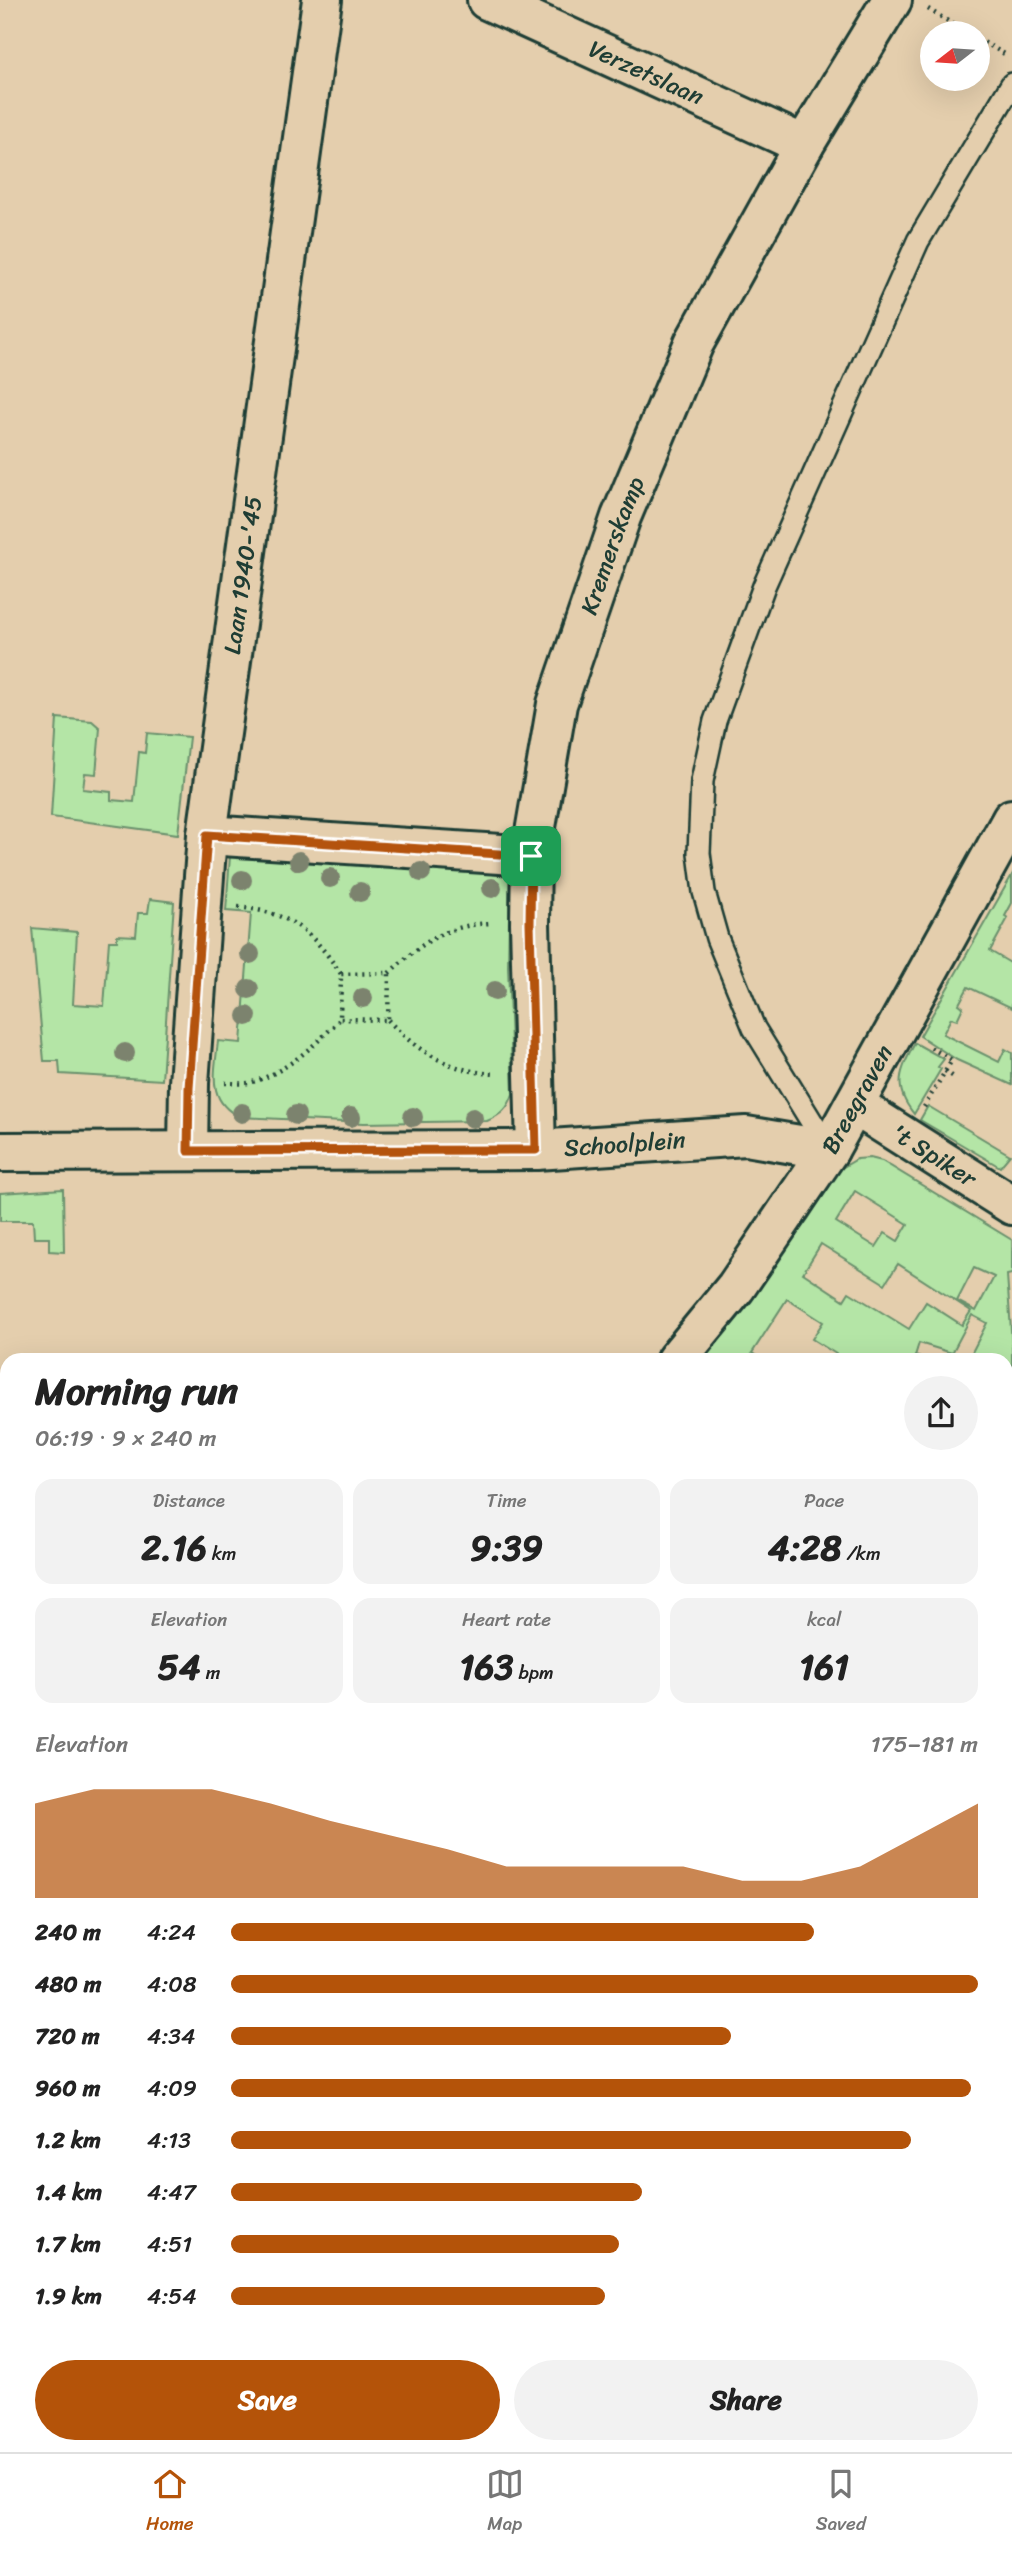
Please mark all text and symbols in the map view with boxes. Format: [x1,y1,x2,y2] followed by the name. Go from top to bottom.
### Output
[920,21,990,91] north arrow
[920,21,990,91] map controls
[581,28,711,117] street label: Verzetslaan
[568,470,657,620] street label: Kremerskamp
[211,493,274,657] street label: Laan 1940-'45
[501,826,561,886] pin
[512,837,550,875] icon: arrive
[810,1037,905,1162] street label: Breegraven
[882,1112,987,1200] street label: 't Spiker
[563,1119,687,1169] street label: Schoolplein
[35,1358,238,1425] text: Morning run
[904,1376,978,1450] button: share
[35,1418,216,1459] text: 06:19 · 9 × 240 m
[153,1484,225,1517] text: Distance
[486,1484,527,1517] text: Time
[804,1484,844,1517] text: Pace
[141,1517,207,1579] text: 2.16
[470,1517,543,1579] text: 9:39
[768,1517,842,1579] text: 4:28
[207,1537,236,1570] text: km
[842,1537,881,1570] text: /km
[150,1603,227,1636] text: Elevation
[462,1603,551,1636] text: Heart rate
[807,1603,841,1636] text: kcal
[157,1636,201,1698] text: 54
[459,1636,514,1698] text: 163
[799,1636,849,1698] text: 161
[201,1656,220,1689] text: m
[514,1656,554,1689] text: bpm
[35,1724,128,1765] text: Elevation
[871,1724,978,1765] text: 175–181 m
[35,1912,101,1953] text: 240 m
[147,1912,196,1953] text: 4:24
[35,1964,101,2005] text: 480 m
[147,1964,197,2005] text: 4:08
[35,2016,100,2057] text: 720 m
[147,2016,195,2057] text: 4:34
[35,2068,100,2109] text: 960 m
[147,2068,197,2109] text: 4:09
[35,2120,101,2161] text: 1.2 km
[147,2120,191,2161] text: 4:13
[35,2172,102,2213] text: 1.4 km
[147,2172,196,2213] text: 4:47
[35,2224,101,2265] text: 1.7 km
[147,2224,192,2265] text: 4:51
[35,2276,102,2317] text: 1.9 km
[147,2276,197,2317] text: 4:54
[35,2360,500,2440] button: Save
[514,2360,978,2440] button: Share
[146,2465,194,2540] tab: Home
[486,2465,524,2540] tab: Map
[816,2465,866,2540] tab: Saved

